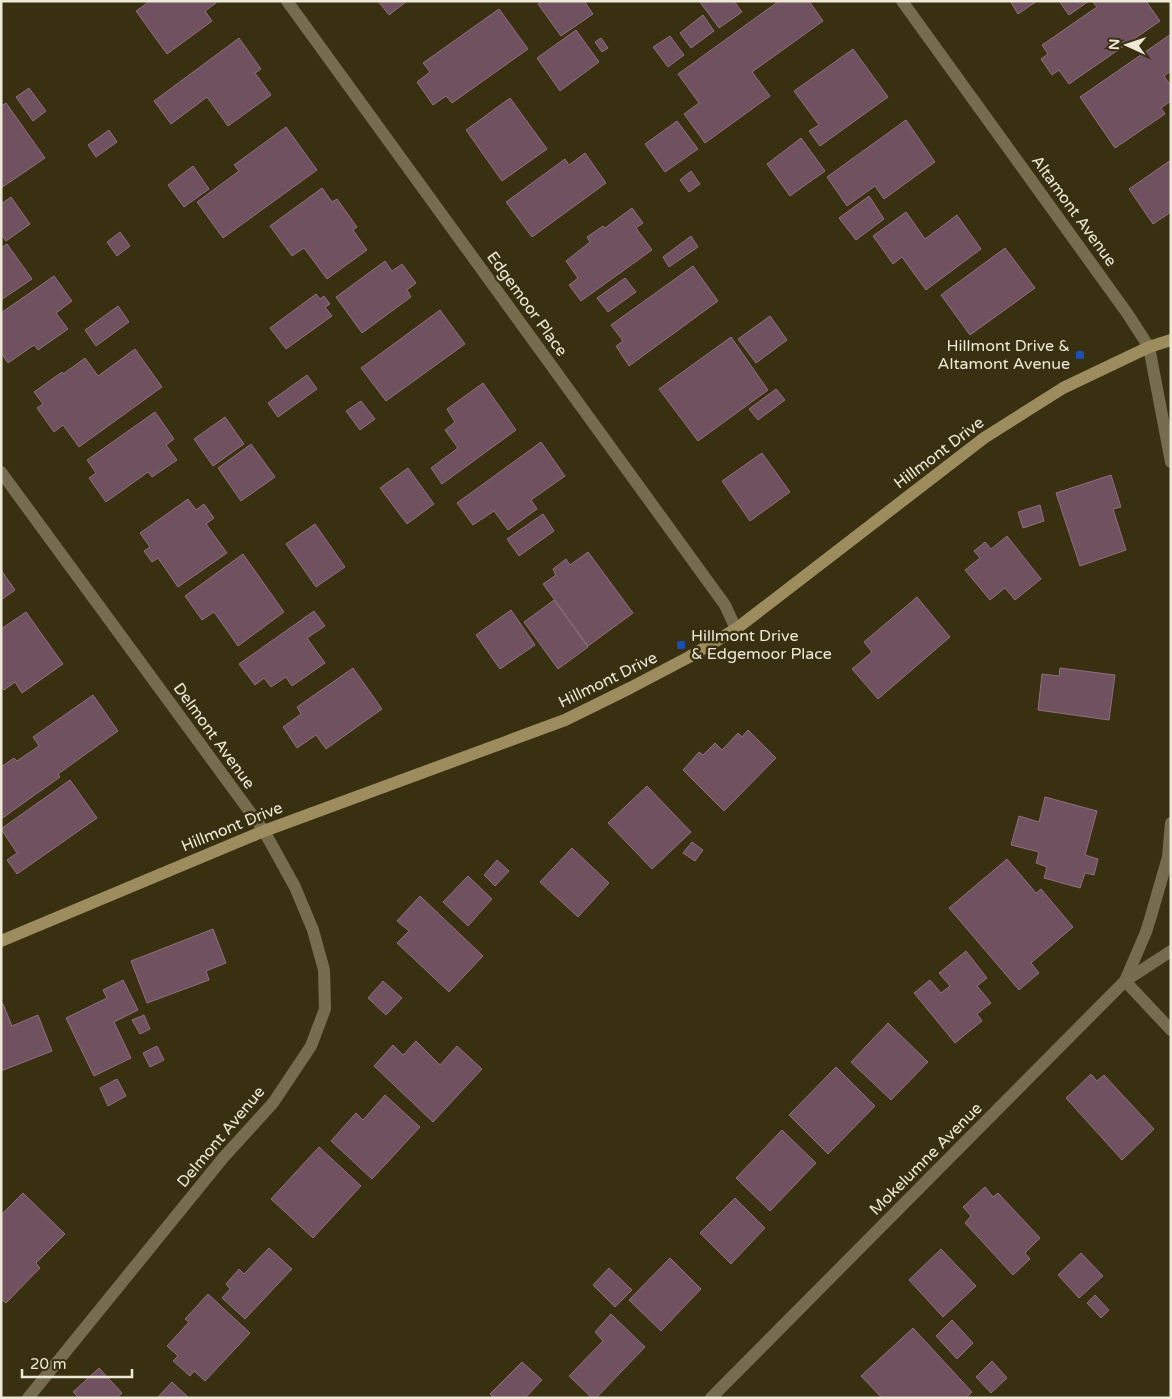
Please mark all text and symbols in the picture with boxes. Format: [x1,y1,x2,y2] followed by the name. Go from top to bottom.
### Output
[1102,20,1152,70] north arrow
[1106,38,1123,50] text: N
[1027,152,1121,270] street label: Altamont Avenue
[482,248,572,360] street label: Edgemoor Place
[938,336,1070,374] place label: Hillmont Drive & Altamont Avenue
[1074,349,1086,361] marker: Hillmont Drive & Altamont Avenue
[890,413,988,493] street label: Hillmont Drive
[691,626,832,664] place label: Hillmont Drive & Edgemoor Place
[675,639,687,651] marker: Hillmont Drive & Edgemoor Place
[555,647,661,713] street label: Hillmont Drive
[169,679,259,793] street label: Delmont Avenue
[178,798,286,856] street label: Hillmont Drive
[173,1082,269,1192] street label: Delmont Avenue
[865,1098,987,1220] street label: Mokelumne Avenue
[22,1346,132,1378] scale bar
[30,1355,67,1373] text: 20 m

